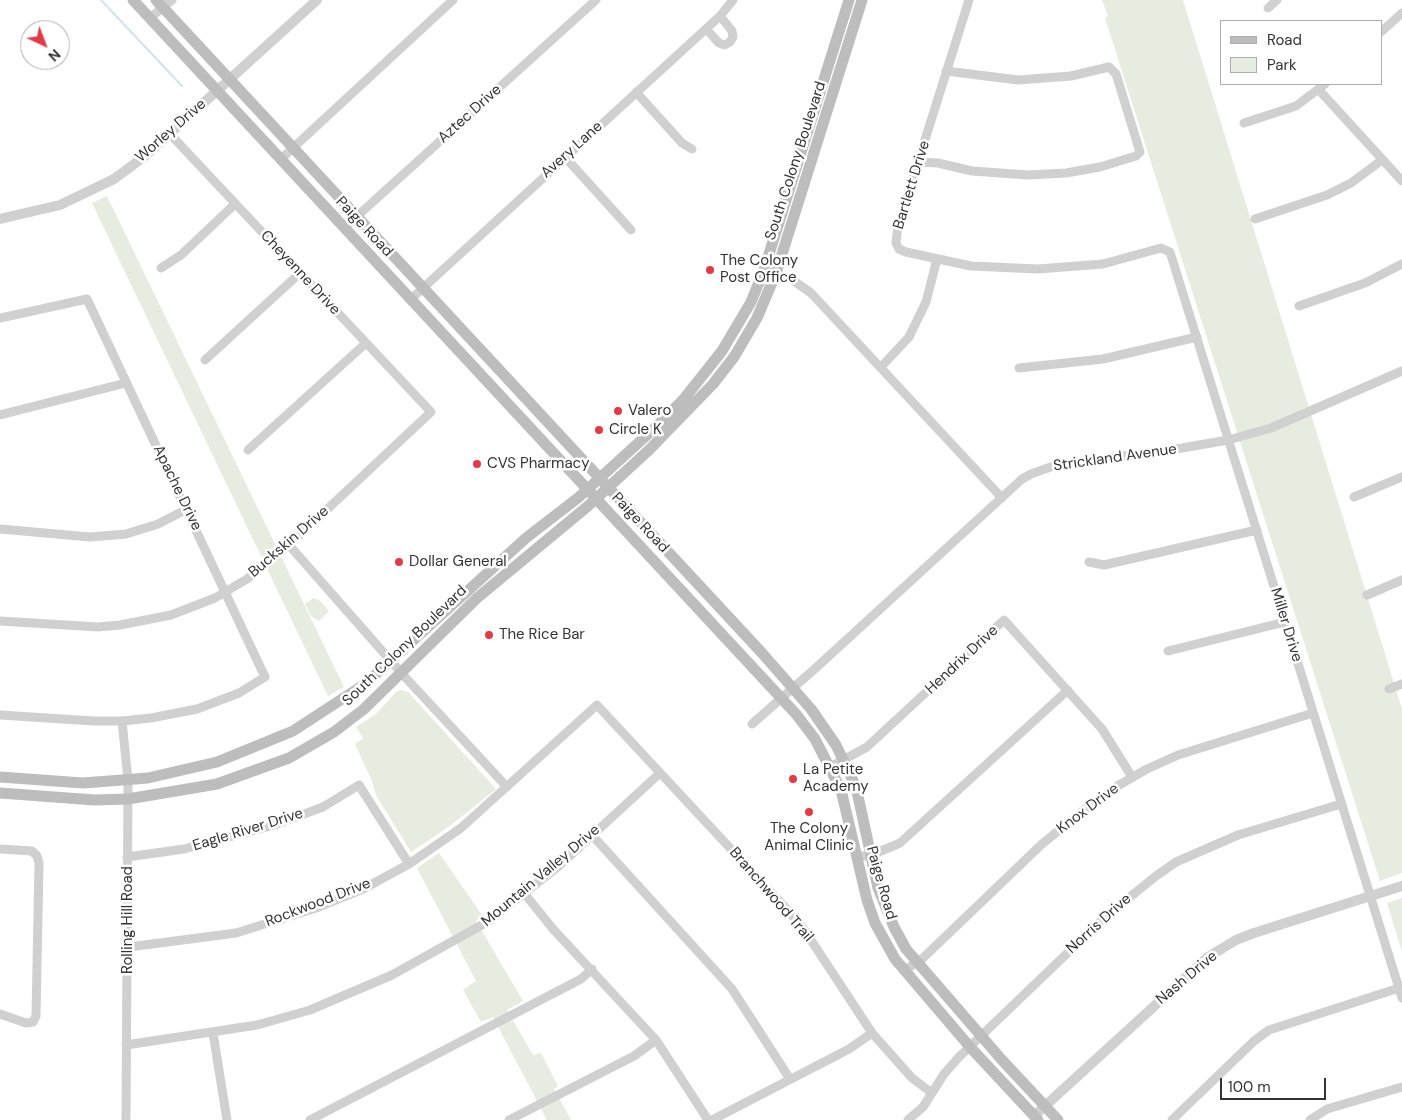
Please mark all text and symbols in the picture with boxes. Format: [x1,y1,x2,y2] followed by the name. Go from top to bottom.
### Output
[20,20,70,70] north arrow
[1220,20,1382,85] legend
[1267,30,1302,50] text: Road
[45,45,64,65] text: N
[1267,55,1297,75] text: Park
[762,79,830,243] street label: South Colony Boulevard
[435,81,505,147] street label: Aztec Drive
[132,95,210,167] street label: Worley Drive
[538,118,606,182] street label: Avery Lane
[890,139,934,231] street label: Bartlett Drive
[332,193,396,261] street label: Paige Road
[256,227,344,319] street label: Cheyenne Drive
[720,252,798,287] place label: The Colony Post Office
[704,264,716,276] marker: The Colony Post Office
[628,402,671,420] place label: Valero
[612,405,624,417] marker: Valero
[609,421,662,439] place label: Circle K
[593,424,605,436] marker: Circle K
[1052,440,1178,476] street label: Strickland Avenue
[149,442,205,534] street label: Apache Drive
[487,455,590,473] place label: CVS Pharmacy
[471,458,483,470] marker: CVS Pharmacy
[608,489,672,557] street label: Paige Road
[245,502,333,582] street label: Buckskin Drive
[409,553,507,571] place label: Dollar General
[393,556,405,568] marker: Dollar General
[339,582,471,710] street label: South Colony Boulevard
[1266,586,1306,664] street label: Miller Drive
[922,622,1002,698] street label: Hendrix Drive
[499,626,585,644] place label: The Rice Bar
[483,629,495,641] marker: The Rice Bar
[803,761,869,796] place label: La Petite Academy
[787,773,799,785] marker: La Petite Academy
[1053,780,1123,838] street label: Knox Drive
[191,805,305,855] street label: Eagle River Drive
[803,806,815,818] marker: The Colony Animal Clinic
[764,820,854,855] place label: The Colony Animal Clinic
[478,821,604,931] street label: Mountain Valley Drive
[725,844,817,946] street label: Branchwood Trail
[862,844,900,922] street label: Paige Road
[119,866,137,974] street label: Rolling Hill Road
[263,875,373,931] street label: Rockwood Drive
[1063,890,1135,958] street label: Norris Drive
[1153,947,1221,1009] street label: Nash Drive
[1222,1068,1328,1100] scale bar
[1228,1077,1271,1097] text: 100 m

